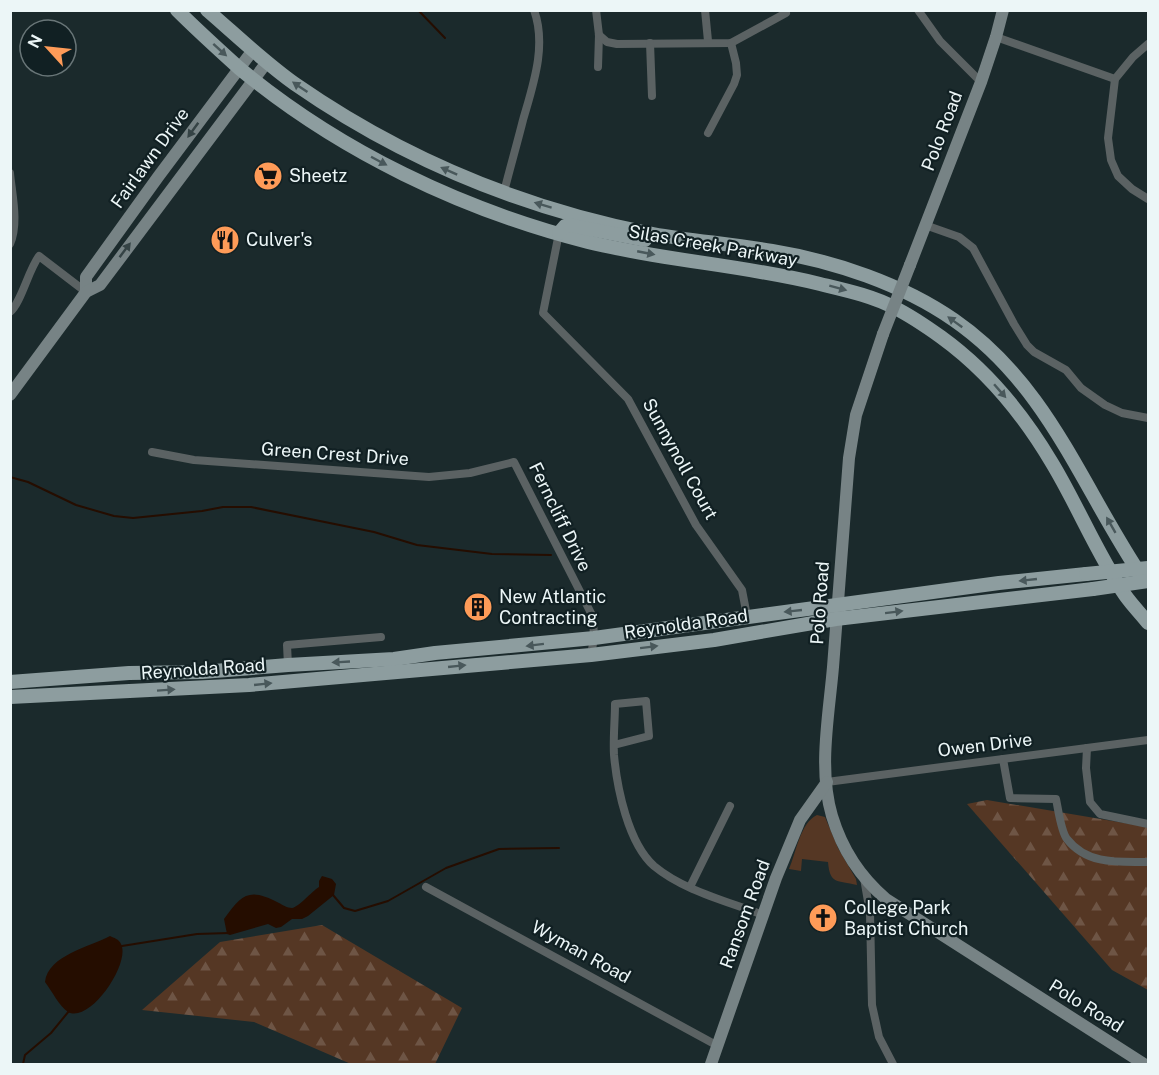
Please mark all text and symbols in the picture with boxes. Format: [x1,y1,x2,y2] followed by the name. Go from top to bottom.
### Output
[18,18,78,78] north arrow
[24,32,46,51] text: N
[212,43,227,57] one-way arrow
[293,81,309,93] one-way arrow
[917,88,966,174] street label: Polo Road
[106,103,193,212] street label: Fairlawn Drive
[187,123,199,138] one-way arrow
[371,156,388,166] one-way arrow
[252,160,284,192] supermarket icon: Sheetz
[289,165,347,186] place label: Sheetz
[440,166,458,176] one-way arrow
[534,200,552,209] one-way arrow
[627,220,800,271] street label: Silas Creek Parkway
[209,224,241,256] restaurant icon: Culver's
[246,229,312,250] place label: Culver's
[119,243,131,258] one-way arrow
[637,249,656,258] one-way arrow
[829,284,847,293] one-way arrow
[948,316,964,328] one-way arrow
[993,383,1007,398] one-way arrow
[638,395,722,523] street label: Sunnynoll Court
[260,438,410,469] street label: Green Crest Drive
[525,459,596,575] street label: Ferncliff Drive
[1105,517,1116,533] one-way arrow
[806,561,833,645] street label: Polo Road
[1019,575,1038,585] one-way arrow
[499,586,606,628] place label: New Atlantic Contracting
[462,591,494,623] building icon: New Atlantic Contracting
[623,604,749,643] street label: Reynolda Road
[783,606,802,616] one-way arrow
[885,607,904,617] one-way arrow
[526,640,545,649] one-way arrow
[640,643,659,652] one-way arrow
[140,654,266,683] street label: Reynolda Road
[332,658,351,667] one-way arrow
[447,661,466,671] one-way arrow
[253,679,272,688] one-way arrow
[156,685,175,694] one-way arrow
[936,728,1033,761] street label: Owen Drive
[715,857,774,971] street label: Ransom Road
[844,897,968,939] place label: College Park Baptist Church
[807,902,839,934] church icon: College Park Baptist Church
[528,916,634,987] street label: Wyman Road
[1045,975,1127,1037] street label: Polo Road

